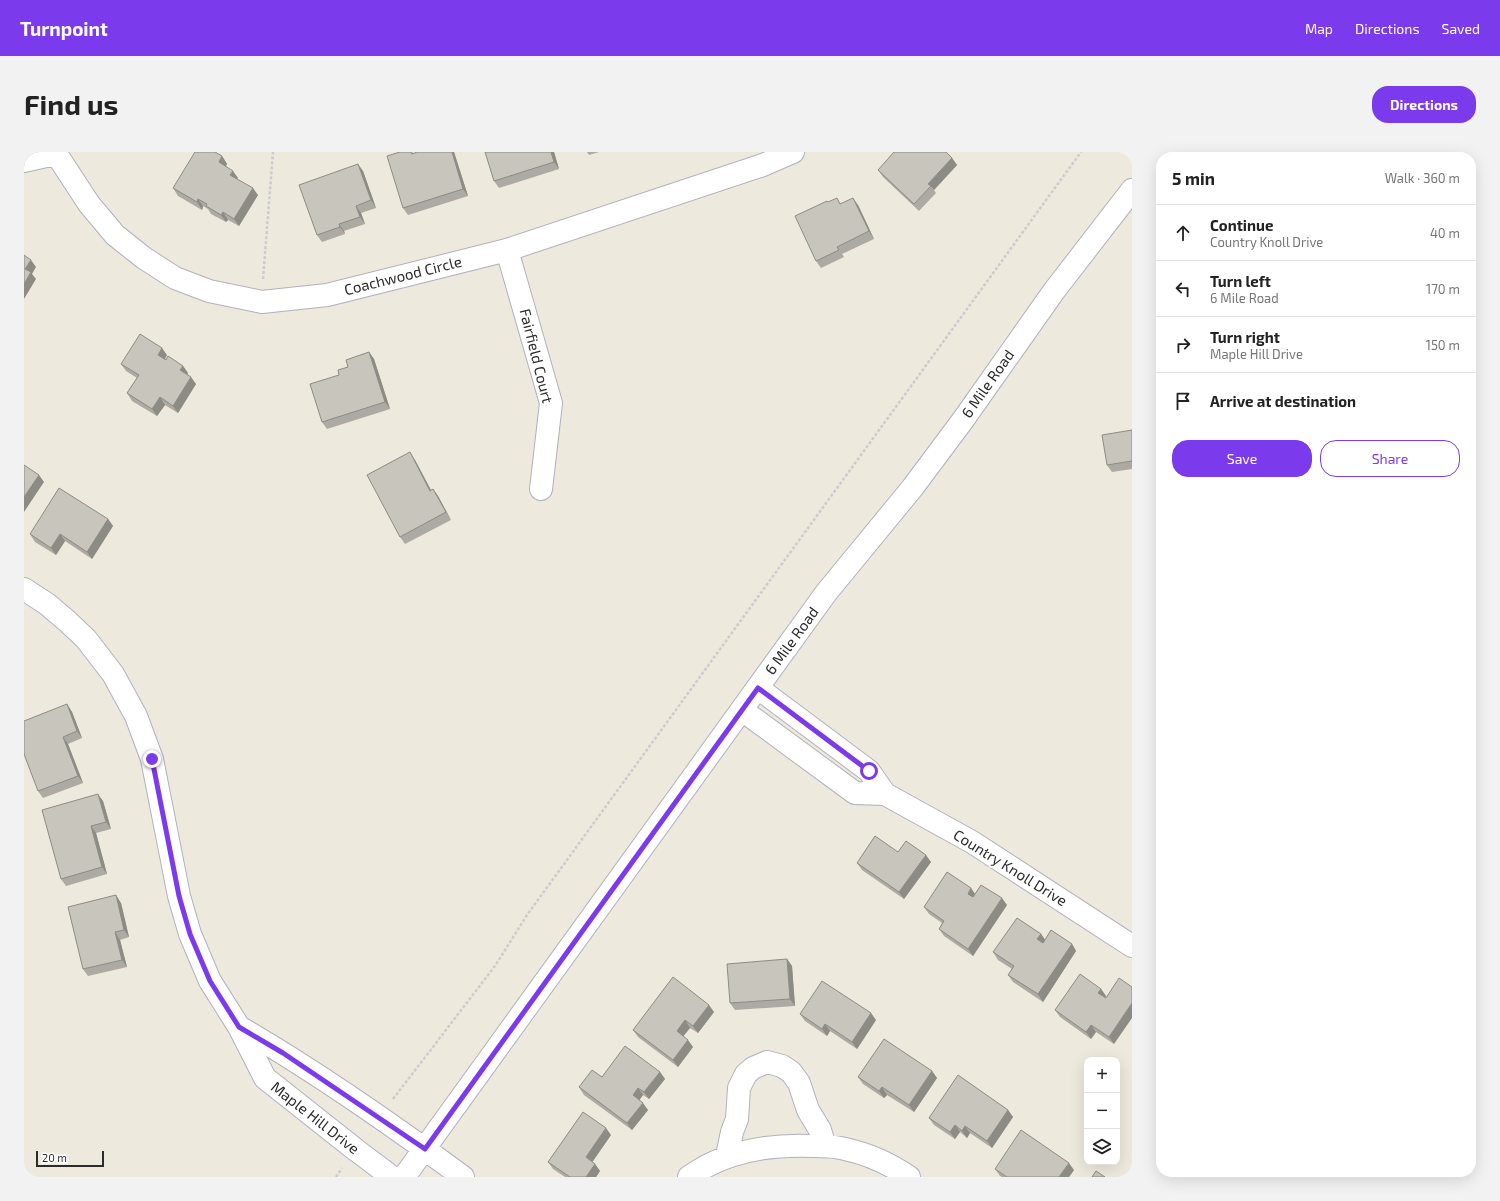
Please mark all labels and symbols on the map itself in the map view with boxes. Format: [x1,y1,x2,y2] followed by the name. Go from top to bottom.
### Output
[342,252,463,298] street label: Coachwood Circle
[517,307,557,405] street label: Fairfield Court
[957,346,1017,421] street label: 6 Mile Road
[761,603,822,678] street label: 6 Mile Road
[143,750,161,768] route end
[860,762,878,780] route start
[950,825,1071,909] street label: Country Knoll Drive
[268,1077,363,1157] street label: Maple Hill Drive
[36,1149,104,1168] scale bar

